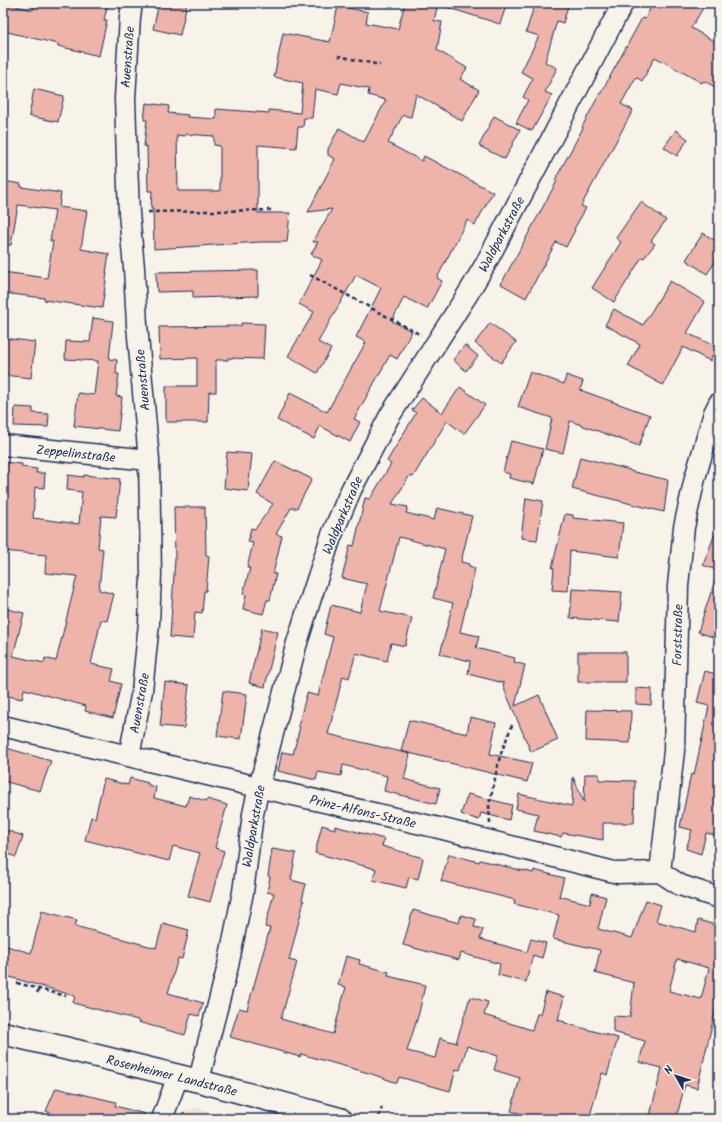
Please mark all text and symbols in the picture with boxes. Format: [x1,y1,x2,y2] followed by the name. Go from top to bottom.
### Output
[116,26,141,88] street label: Auenstraße
[474,193,531,276] street label: Waldparkstraße
[130,348,157,411] street label: Auenstraße
[35,440,117,469] street label: Zeppelinstraße
[317,473,369,558] street label: Waldparkstraße
[667,604,690,666] street label: Forststraße
[125,671,156,735] street label: Auenstraße
[237,783,272,869] street label: Waldparkstraße
[307,790,418,835] street label: Prinz-Alfons-Straße
[104,1050,240,1103] street label: Rosenheimer Landstraße
[656,1056,696,1096] north arrow
[660,1062,678,1079] text: N

